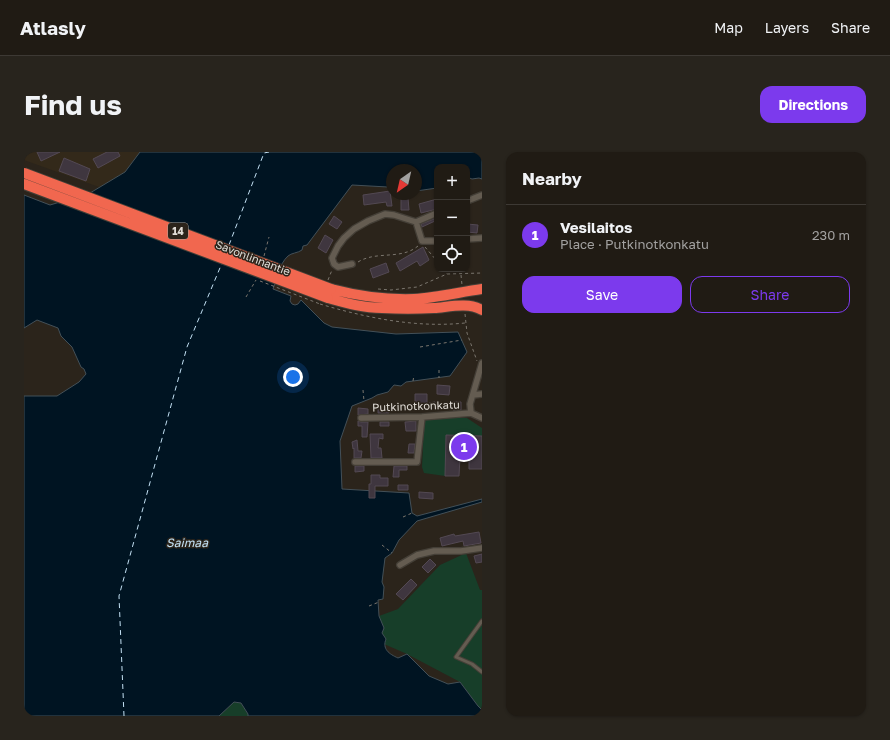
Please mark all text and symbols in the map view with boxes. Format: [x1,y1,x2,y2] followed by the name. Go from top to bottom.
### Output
[20,16,86,39] text: Atlasly
[714,19,743,36] text: Map
[765,19,809,36] text: Layers
[831,19,870,36] text: Share
[760,86,866,123] button: Directions
[24,88,122,121] text: Find us
[386,164,422,200] north arrow
[434,164,470,272] map controls
[434,164,470,200] button: +
[522,168,582,189] text: Nearby
[434,200,470,236] button: −
[560,218,632,236] text: Vesilaitos
[168,223,188,239] road number: 14
[532,227,538,243] text: 1
[812,227,850,243] text: 230 m
[434,236,470,272] button: locate
[560,236,709,252] text: Place · Putkinotkonkatu
[214,237,292,278] street label: Savonlinnantie
[522,276,682,313] button: Save
[690,276,850,313] button: Share
[283,367,303,387] your location
[372,397,460,414] street label: Putkinotkonkatu
[451,432,477,462] pin: 1
[166,535,209,550] water label: Saimaa

